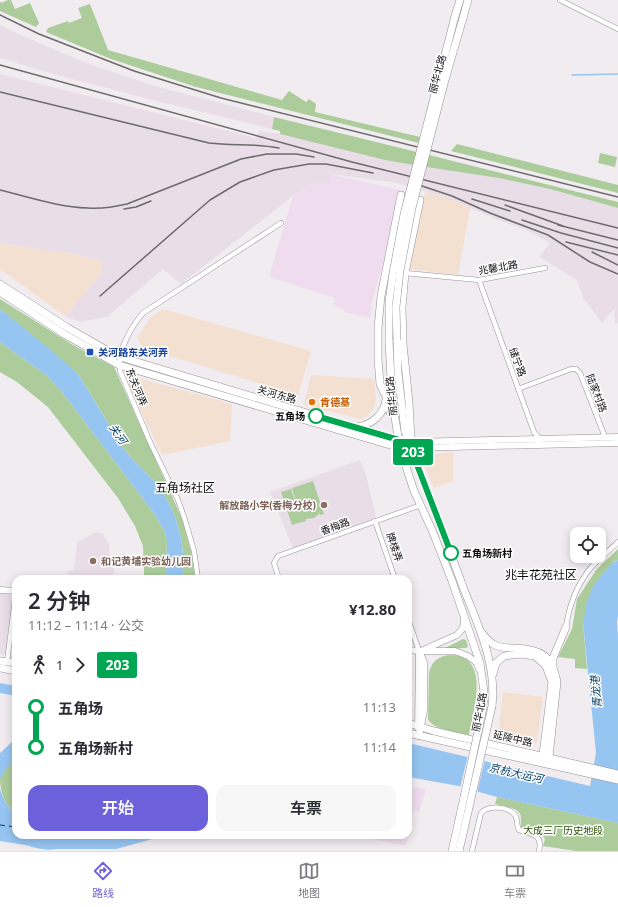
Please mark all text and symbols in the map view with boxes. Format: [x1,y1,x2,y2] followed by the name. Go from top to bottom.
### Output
[425,53,449,95] street label: 丽华北路
[477,257,519,277] street label: 兆馨北路
[98,345,168,359] place label: 关河路东关河弄
[506,346,530,378] street label: 储宁路
[85,347,95,357] marker: 关河路东关河弄
[123,366,151,408] street label: 东关河弄
[583,372,611,414] street label: 陆家村路
[382,375,400,417] street label: 丽华北路
[256,382,298,406] street label: 关河东路
[320,395,350,409] place label: 肯德基
[307,397,317,407] marker: 肯德基
[308,408,324,424] marker: 五角场
[275,409,305,423] place label: 五角场
[106,420,132,449] water label: 关河
[390,439,436,465] line badge: 203
[401,442,425,461] text: 203
[155,479,215,496] district label: 五角场社区
[219,498,316,512] place label: 解放路小学(香梅分校)
[319,500,329,510] marker: 解放路小学(香梅分校)
[319,514,351,538] street label: 香梅路
[570,527,606,563] map controls
[570,527,606,563] button: locate
[383,531,407,563] street label: 牌楼弄
[443,545,459,561] marker: 五角场新村
[462,546,512,560] place label: 五角场新村
[101,554,191,568] place label: 和记黄埔实验幼儿园
[88,556,98,566] marker: 和记黄埔实验幼儿园
[505,566,577,583] district label: 兆丰花苑社区
[28,585,90,615] text: 2 分钟
[349,599,396,619] text: ¥12.80
[28,616,144,634] text: 11:12 – 11:14 · 公交
[28,654,50,676] icon: walk
[69,654,91,676] icon: forward
[105,655,129,674] text: 203
[56,656,63,674] text: 1
[586,673,604,709] water label: 青龙港
[468,691,490,733] street label: 丽华北路
[58,698,103,718] text: 五角场
[363,698,396,716] text: 11:13
[492,727,534,749] street label: 延陵中路
[58,738,133,758] text: 五角场新村
[363,738,396,756] text: 11:14
[488,759,547,786] water label: 京杭大运河
[28,785,208,831] button: 开始
[216,785,396,831] button: 车票
[523,823,603,837] park label: 大成三厂历史地段
[92,860,114,900] tab: 路线
[298,860,320,900] tab: 地图
[504,860,526,900] tab: 车票

